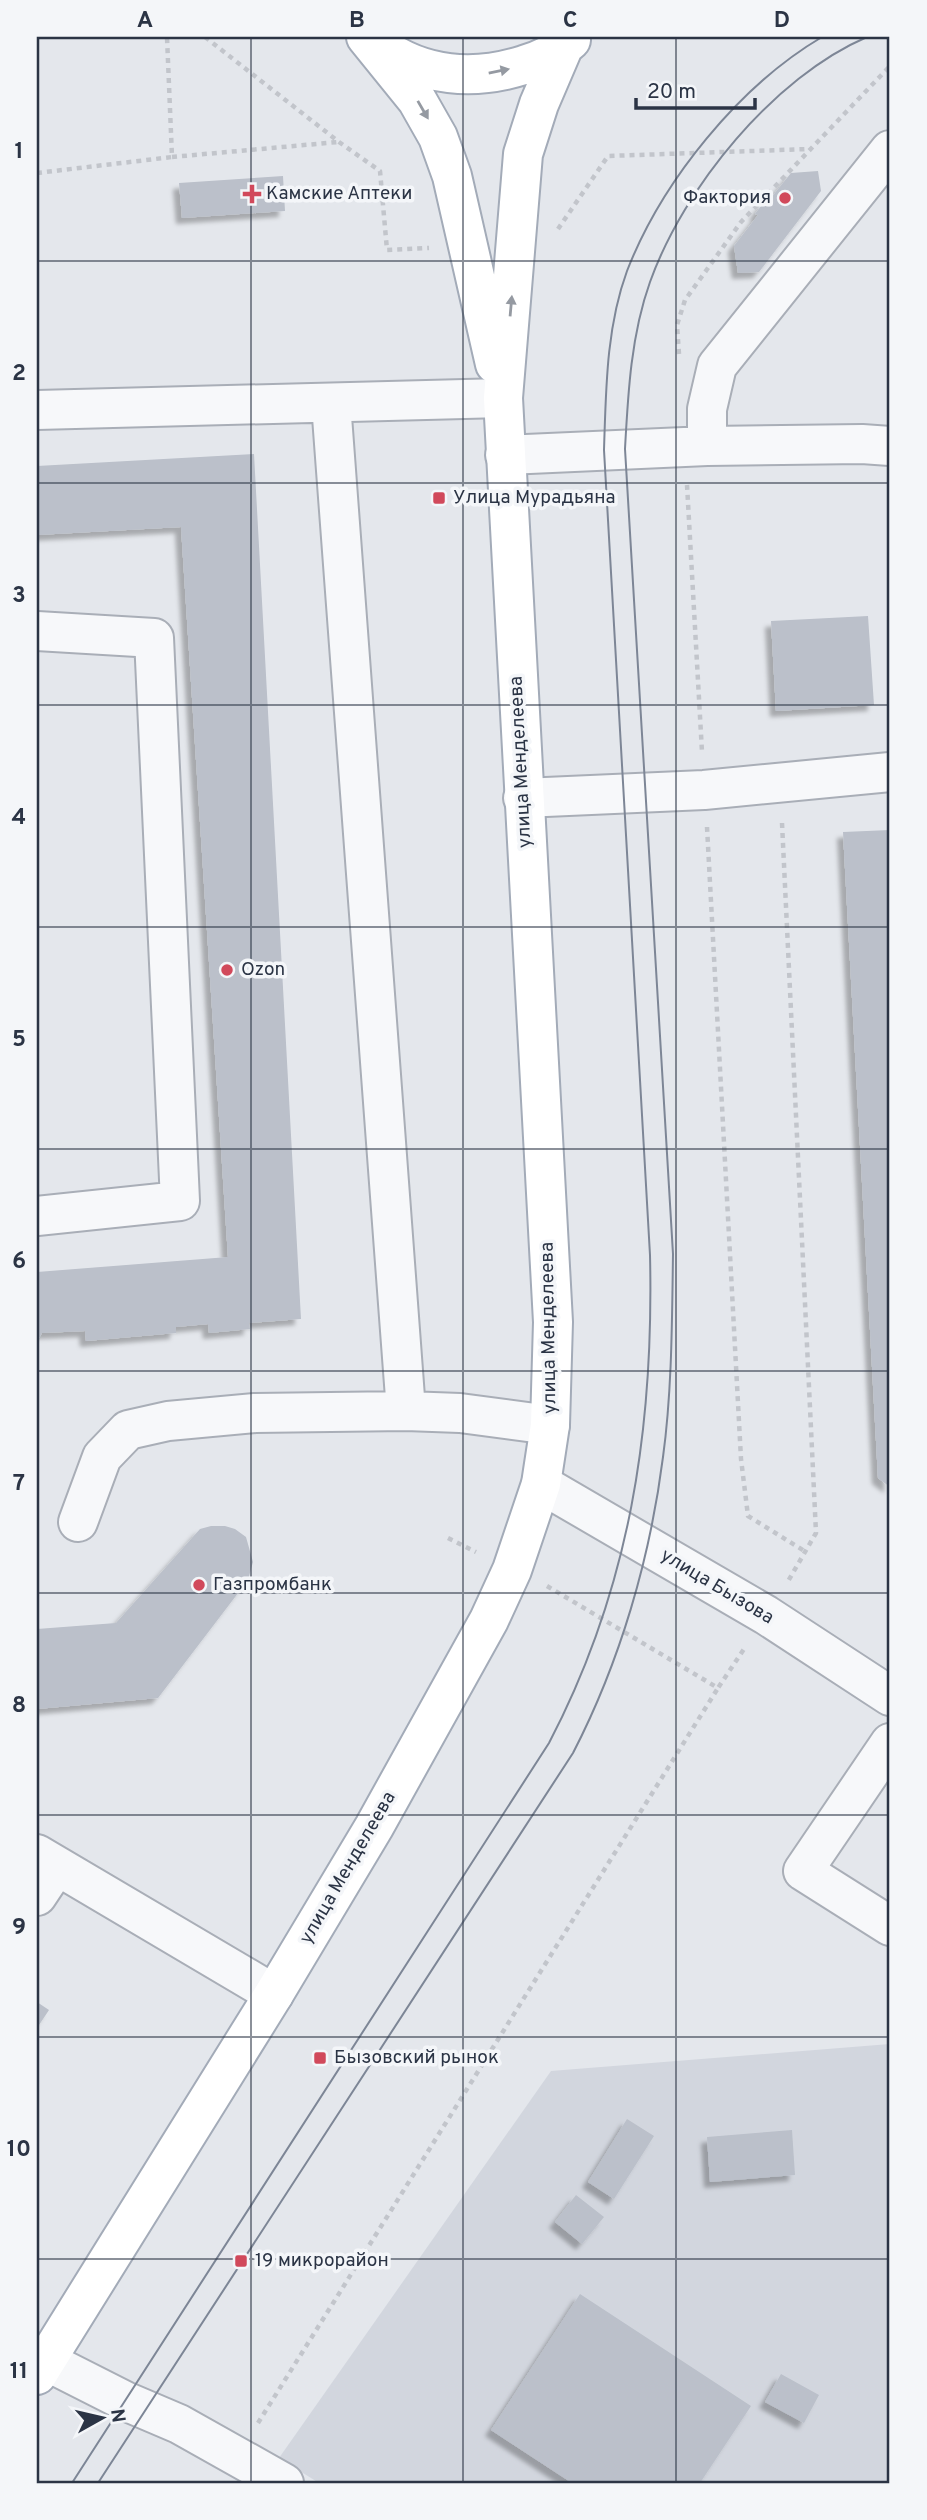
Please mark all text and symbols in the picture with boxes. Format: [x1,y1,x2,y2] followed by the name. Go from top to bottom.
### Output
[137,7,153,36] text: A
[349,7,365,36] text: B
[563,7,577,36] text: C
[774,7,790,36] text: D
[488,66,510,77] one-way arrow
[636,66,755,110] scale bar
[647,79,696,106] text: 20 m
[417,101,429,120] one-way arrow
[14,138,24,167] text: 1
[266,182,412,206] place label: Камские Аптеки
[244,186,260,202] marker: Камские Аптеки
[683,186,771,210] place label: Фактория
[777,190,793,206] marker: Фактория
[506,294,517,316] one-way arrow
[12,360,26,389] text: 2
[453,486,616,510] place label: Улица Мурадьяна
[431,490,447,506] marker: Улица Мурадьяна
[12,582,26,611] text: 3
[505,675,537,849] street label: улица Менделеева
[12,804,26,833] text: 4
[241,958,285,982] place label: Ozon
[219,962,235,978] marker: Ozon
[12,1026,26,1055] text: 5
[535,1242,563,1414] street label: улица Менделеева
[12,1248,26,1277] text: 6
[13,1470,25,1499] text: 7
[656,1544,778,1630] street label: улица Бызова
[213,1573,332,1597] place label: Газпромбанк
[191,1577,207,1593] marker: Газпромбанк
[12,1692,26,1721] text: 8
[295,1787,401,1949] street label: улица Менделеева
[12,1914,26,1943] text: 9
[334,2046,499,2070] place label: Бызовский рынок
[312,2050,328,2066] marker: Бызовский рынок
[7,2136,31,2165] text: 10
[255,2249,389,2273] place label: 19 микрорайон
[233,2253,249,2269] marker: 19 микрорайон
[10,2358,28,2387] text: 11
[66,2384,136,2454] north arrow
[104,2407,130,2424] text: N

